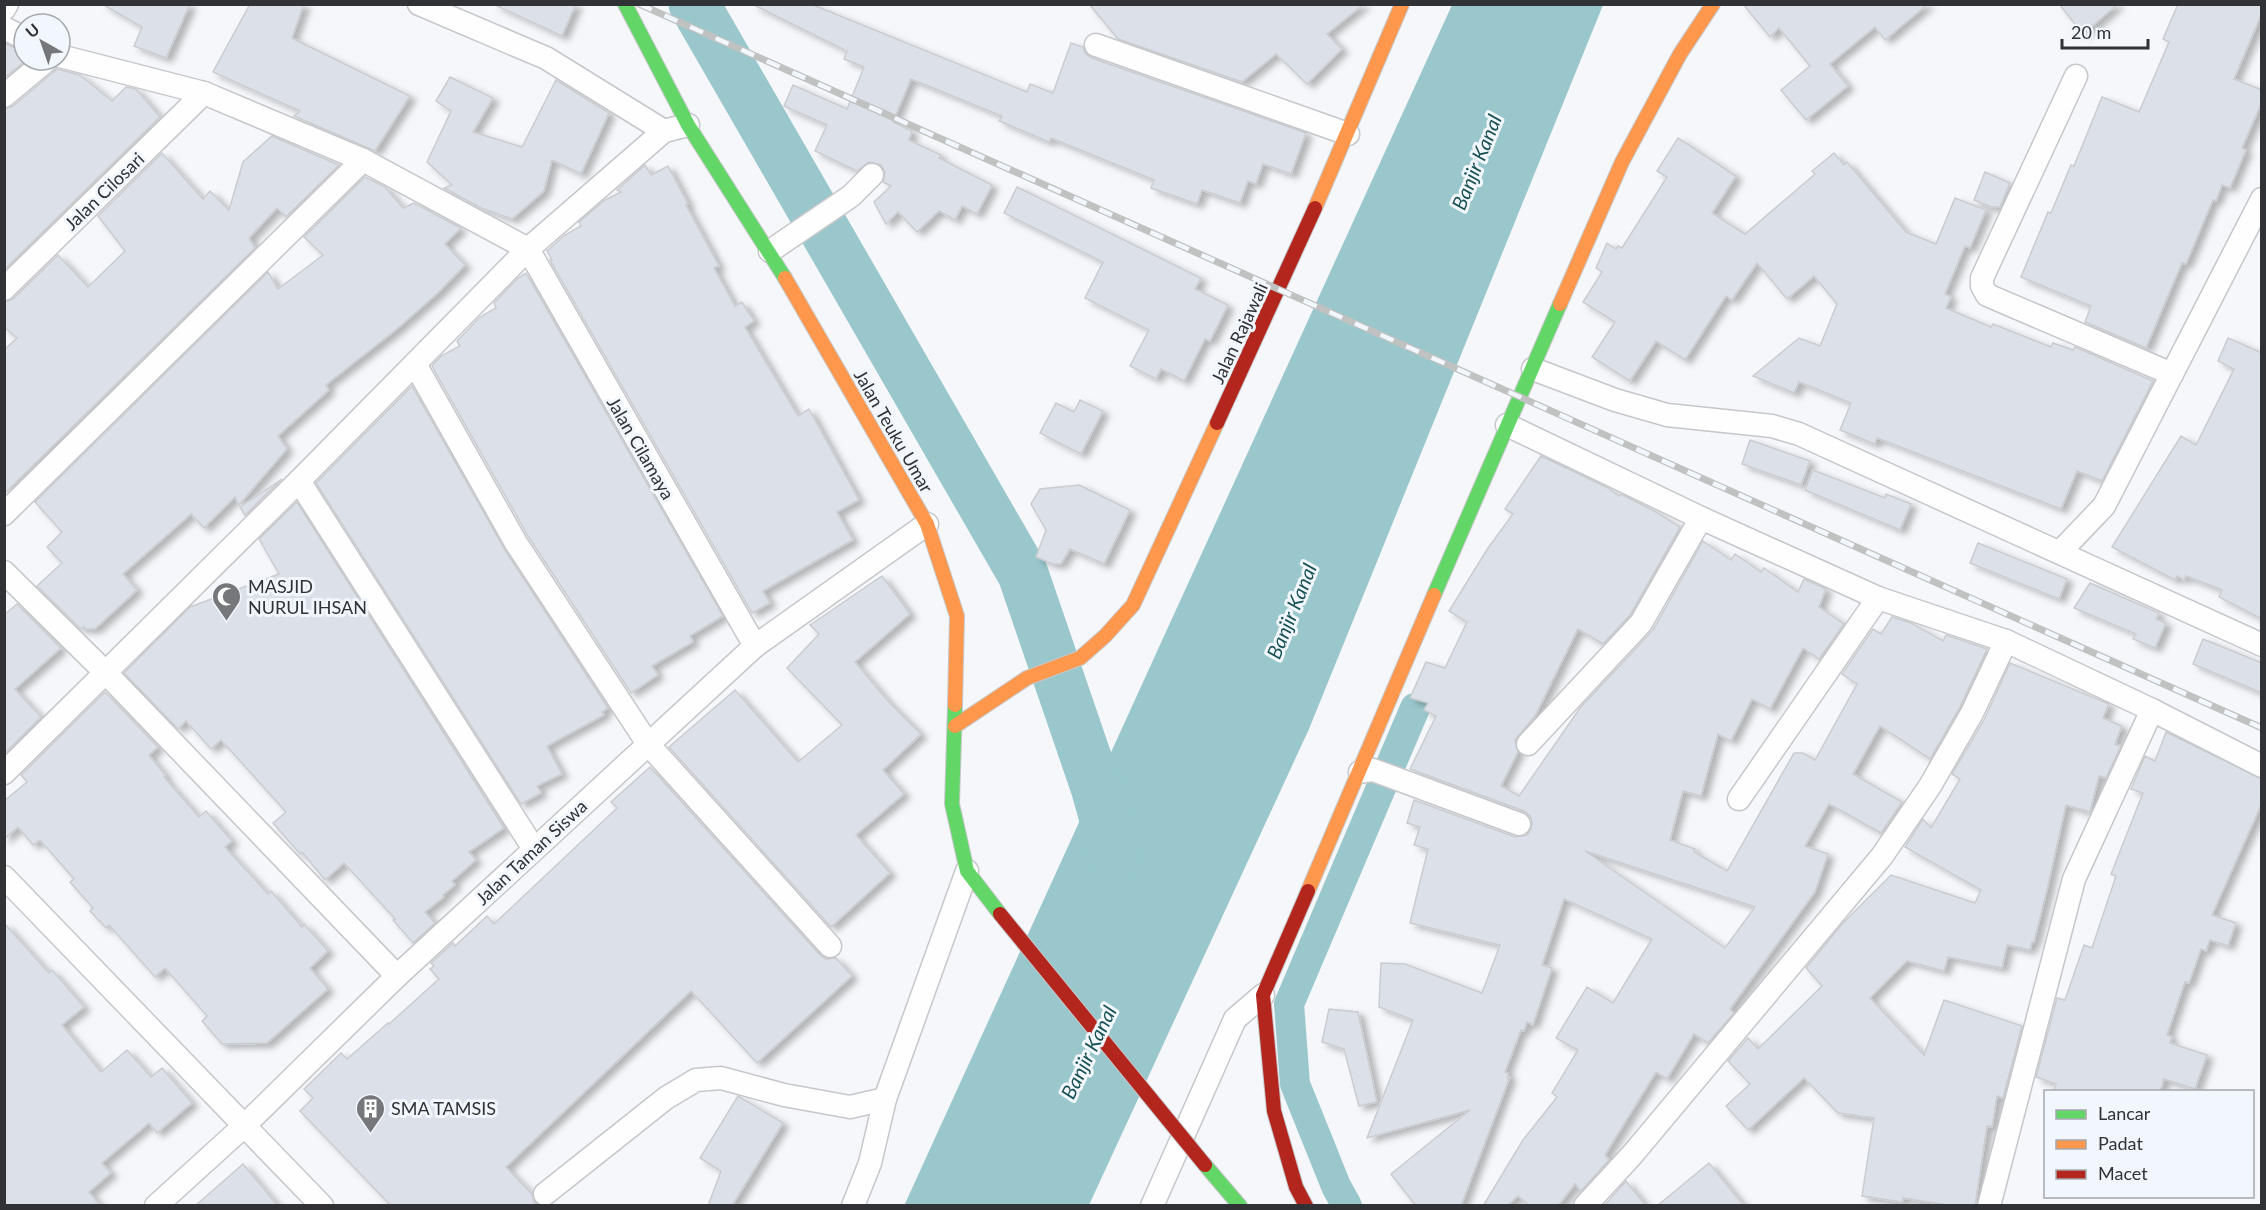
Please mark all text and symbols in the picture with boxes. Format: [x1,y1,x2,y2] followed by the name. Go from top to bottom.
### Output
[12,12,72,72] north arrow
[2062,12,2148,50] scale bar
[21,19,43,41] text: U
[2071,21,2111,43] text: 20 m
[1446,110,1506,213] water label: Banjir Kanal
[60,148,148,234] street label: Jalan Cilosari
[1206,279,1272,387] street label: Jalan Rajawali
[850,366,938,497] street label: Jalan Teuku Umar
[603,393,679,503] street label: Jalan Cilamaya
[1261,559,1321,662] water label: Banjir Kanal
[248,575,367,618] place label: MASJID NURUL IHSAN
[211,580,243,622] mosque icon: MASJID NURUL IHSAN
[471,795,591,909] street label: Jalan Taman Siswa
[1055,1001,1121,1102] water label: Banjir Kanal
[2044,1090,2254,1198] legend
[354,1092,386,1134] building icon: SMA TAMSIS
[391,1097,496,1119] place label: SMA TAMSIS
[2098,1102,2151,1124] text: Lancar
[2098,1132,2143,1154] text: Padat
[2098,1162,2148,1184] text: Macet

